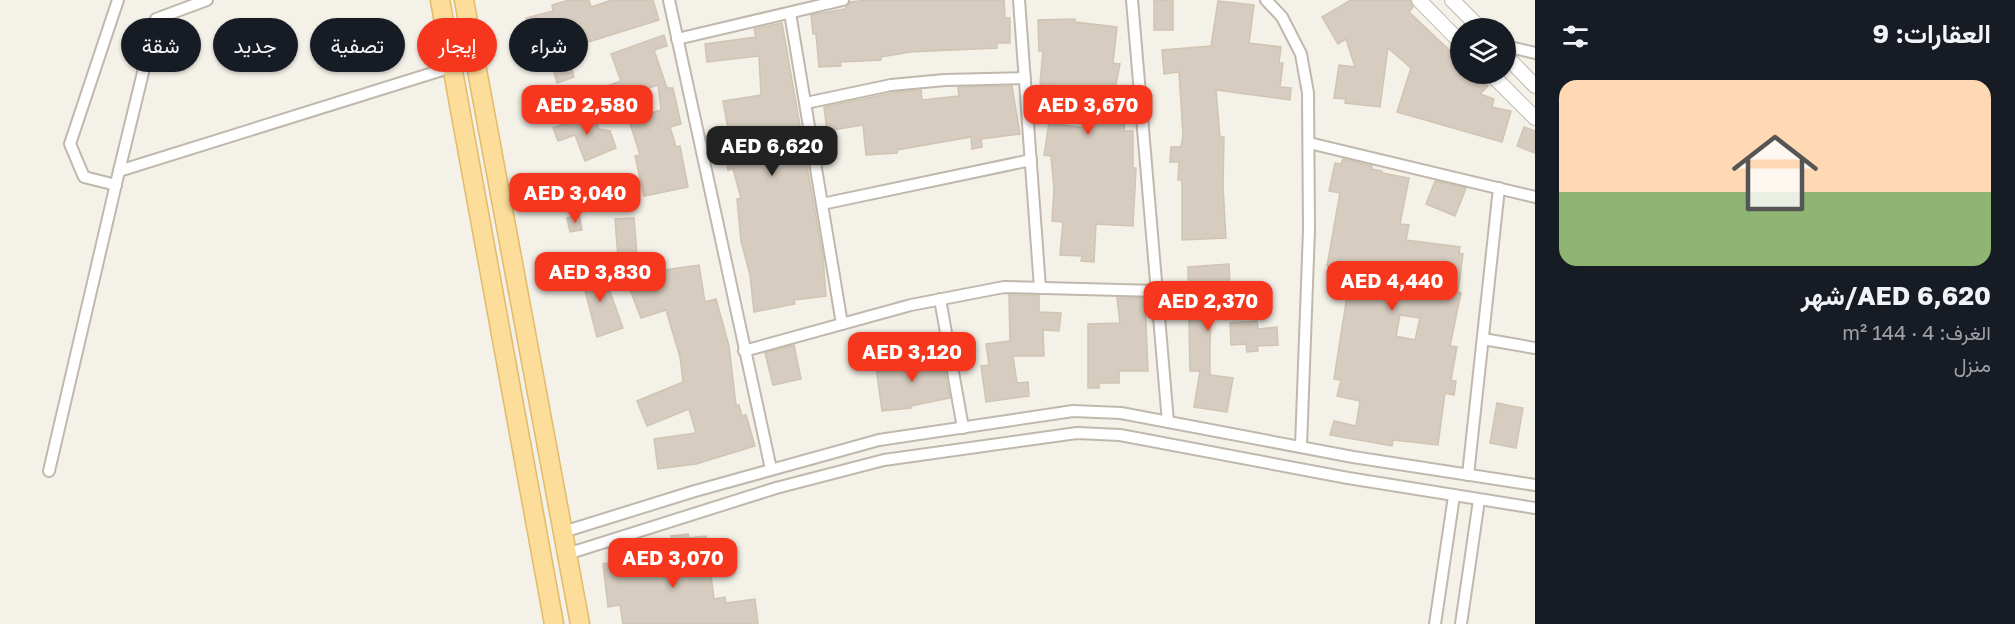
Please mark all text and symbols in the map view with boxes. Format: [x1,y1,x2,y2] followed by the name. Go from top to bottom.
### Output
[121,18,201,72] chip: شقة
[213,18,298,72] chip: جديد
[310,18,405,72] chip: تصفية
[417,18,497,72] chip: إيجار
[509,18,588,72] chip: شراء
[1450,18,1516,84] map controls
[1450,18,1516,84] button: layers
[1873,18,1991,49] text: العقارات: 9
[1559,20,1592,53] icon: filters
[518,85,656,136] pin: AED 2,580
[1019,85,1157,136] pin: AED 3,670
[536,92,638,116] text: AED 2,580
[1037,92,1139,116] text: AED 3,670
[1721,119,1829,227] icon: home
[703,126,841,177] pin: AED 6,620
[721,133,823,157] text: AED 6,620
[506,173,644,224] pin: AED 3,040
[523,180,627,204] text: AED 3,040
[531,252,669,303] pin: AED 3,830
[549,259,651,283] text: AED 3,830
[1323,261,1461,312] pin: AED 4,440
[1341,268,1443,292] text: AED 4,440
[1801,280,1991,311] text: AED 6,620/شهر
[1139,281,1277,332] pin: AED 2,370
[1158,288,1258,312] text: AED 2,370
[1842,320,1991,344] text: الغرف: 4 · 144 m²
[843,332,981,383] pin: AED 3,120
[862,339,962,363] text: AED 3,120
[1954,352,1991,376] text: منزل
[604,538,742,589] pin: AED 3,070
[622,545,724,569] text: AED 3,070

